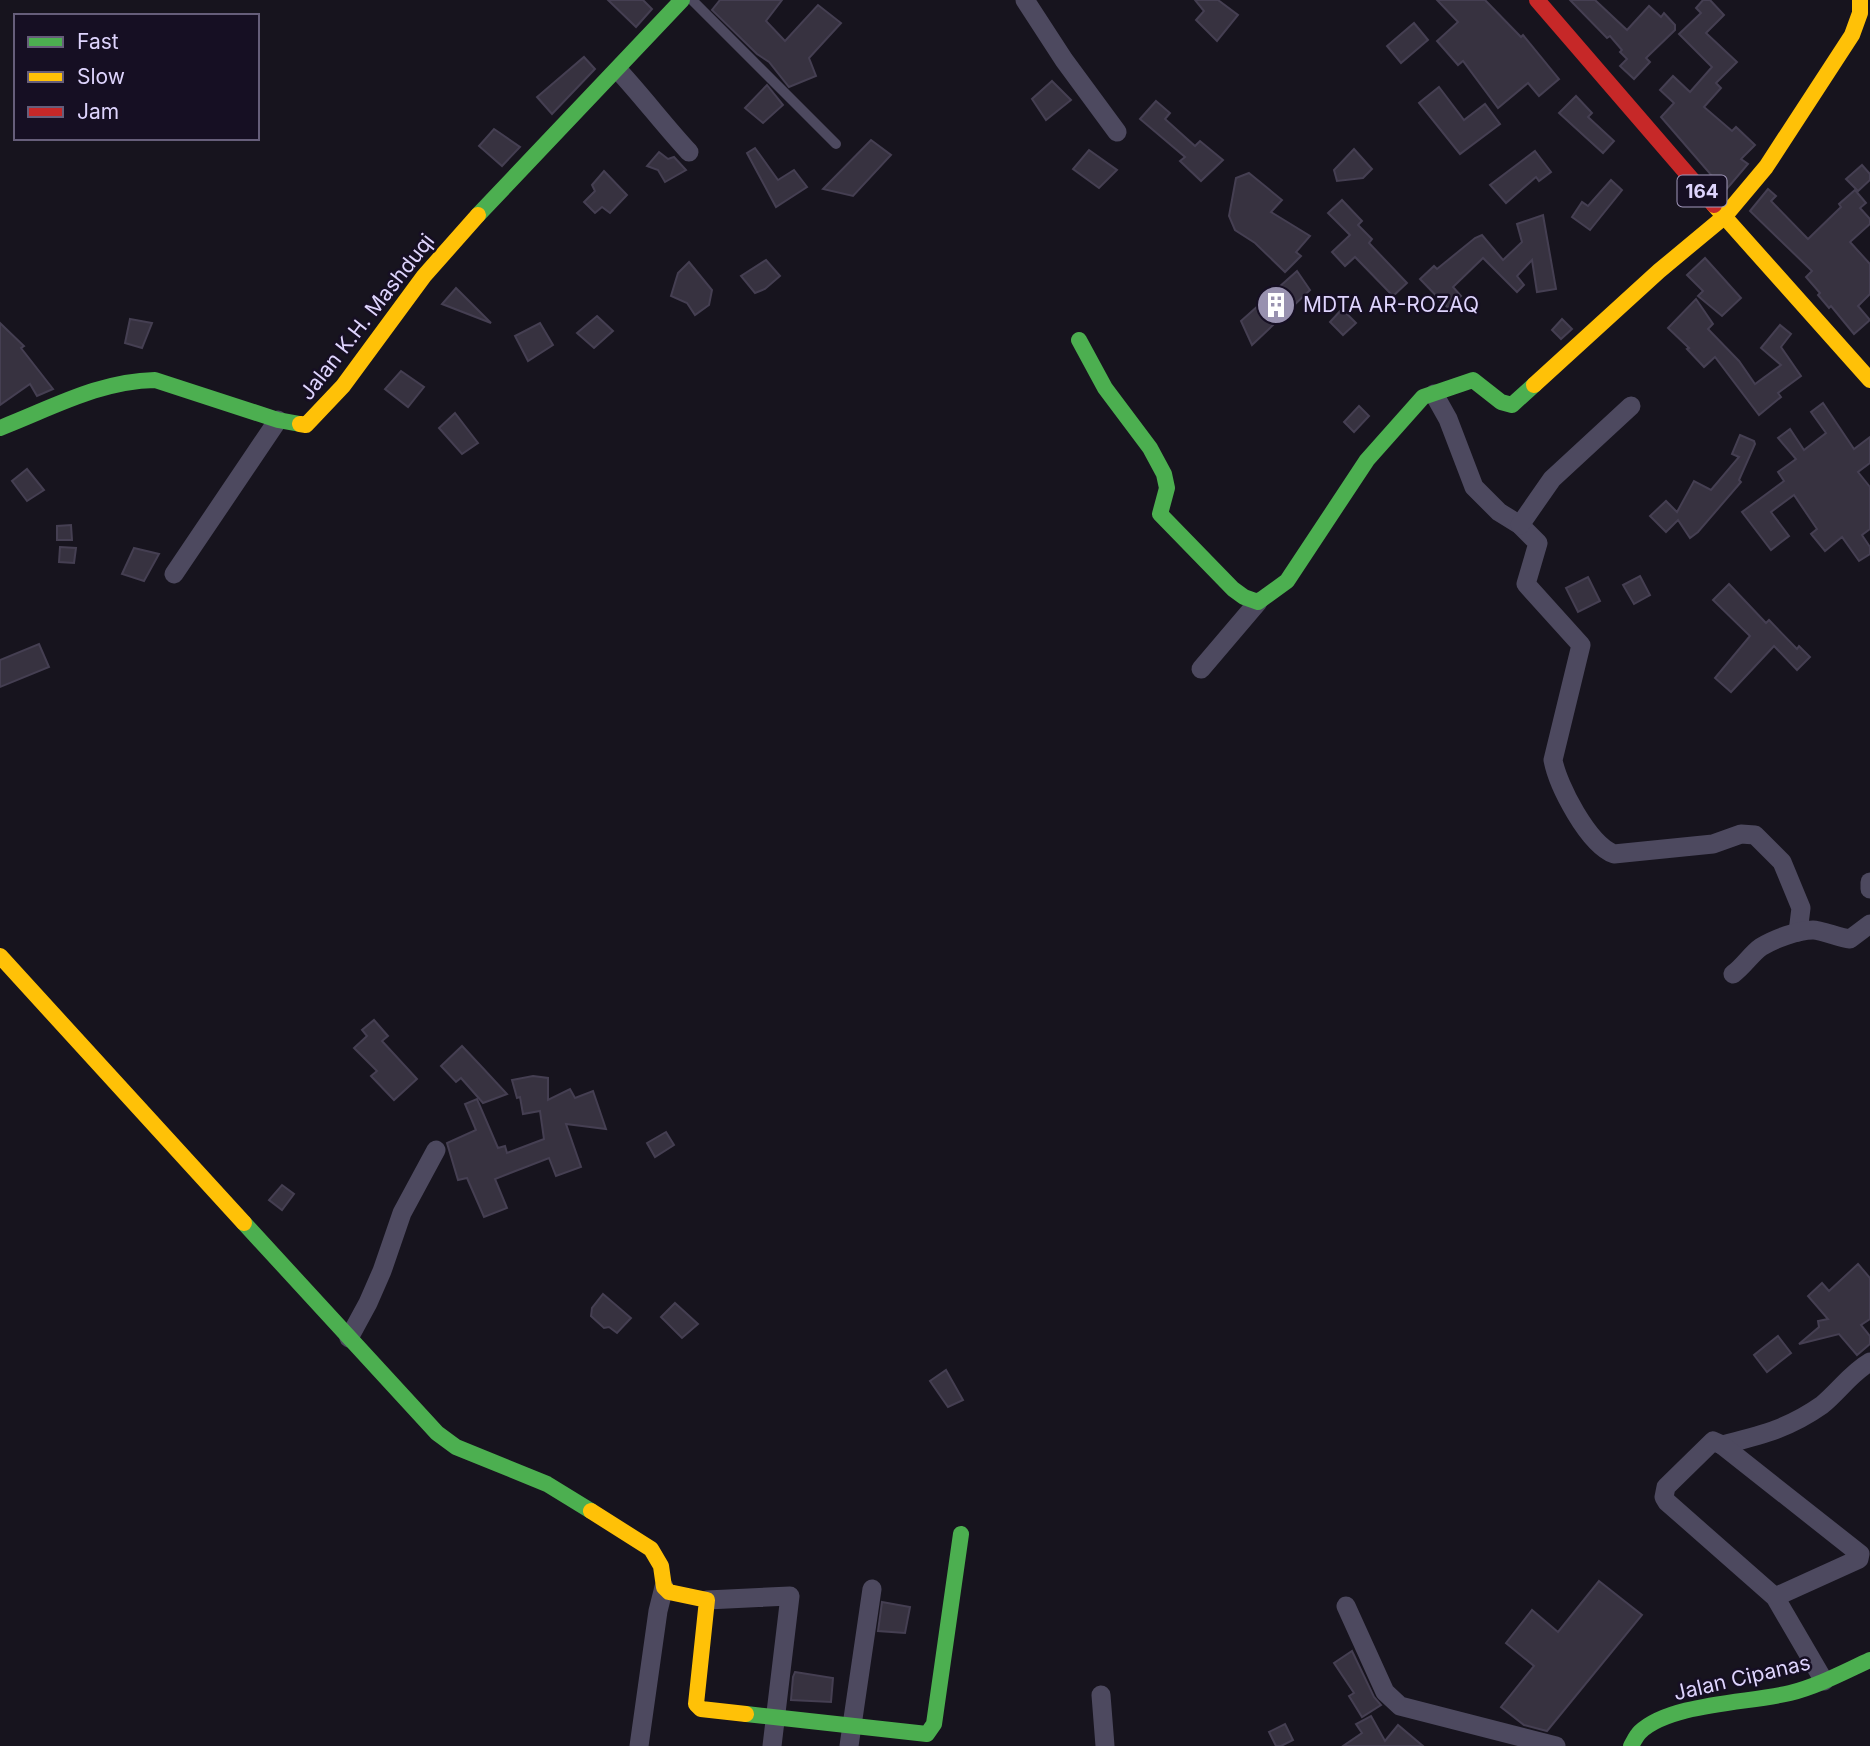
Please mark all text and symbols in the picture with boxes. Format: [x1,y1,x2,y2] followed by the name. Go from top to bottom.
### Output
[14,14,259,140] legend
[77,29,119,54] text: Fast
[77,64,125,89] text: Slow
[77,99,119,124] text: Jam
[1678,176,1726,206] road number: 164
[294,229,439,405] street label: Jalan K.H. Mashduqi
[1255,284,1297,326] building icon: MDTA AR-ROZAQ
[1303,292,1479,317] place label: MDTA AR-ROZAQ
[1671,1650,1813,1705] street label: Jalan Cipanas

